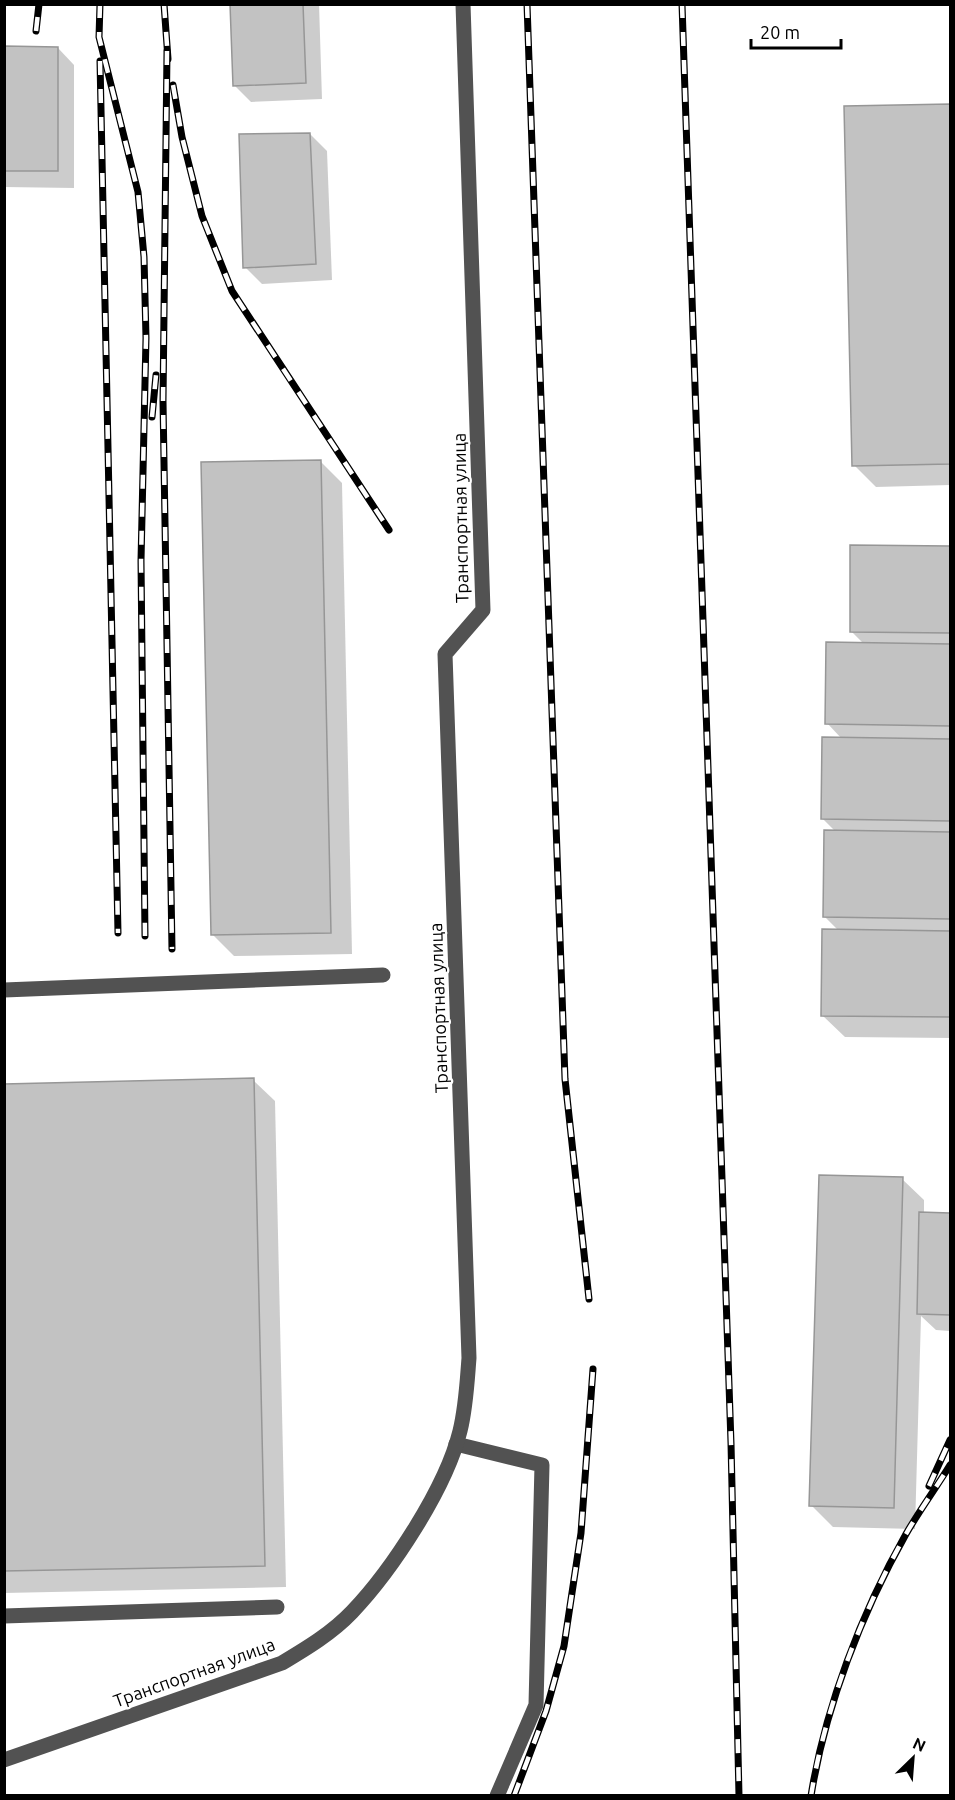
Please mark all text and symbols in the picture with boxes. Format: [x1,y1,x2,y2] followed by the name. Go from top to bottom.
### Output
[751,12,841,50] scale bar
[760,22,800,42] text: 20 m
[449,433,471,603] street label: Транспортная улица
[425,922,451,1094] street label: Транспортная улица
[111,1633,277,1711] street label: Транспортная улица
[883,1728,943,1788] north arrow
[910,1734,929,1755] text: N

